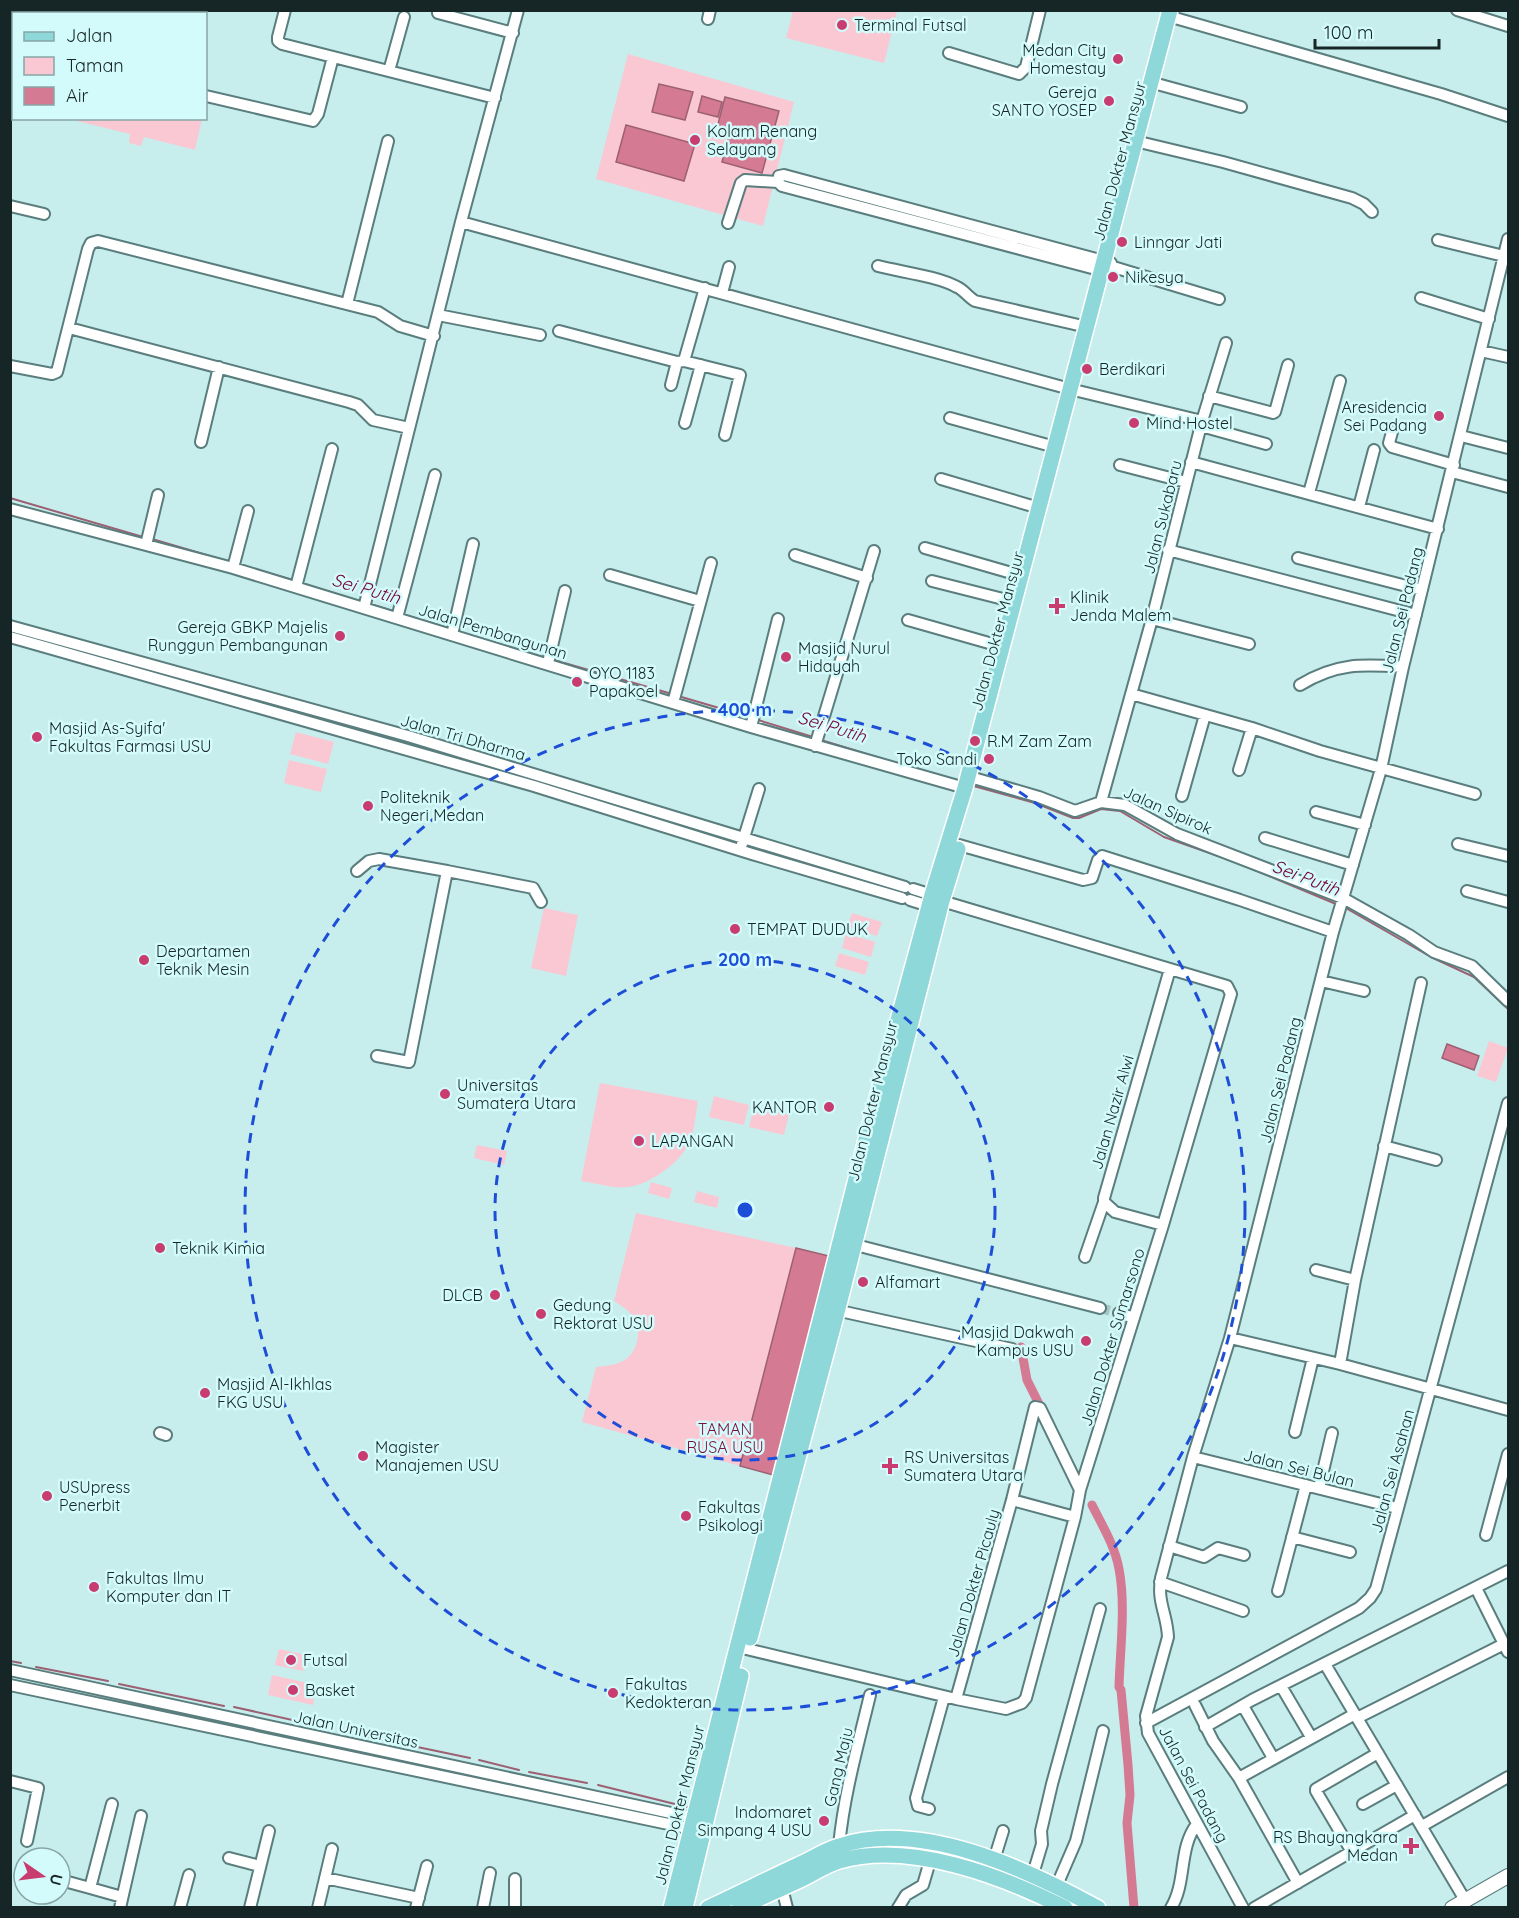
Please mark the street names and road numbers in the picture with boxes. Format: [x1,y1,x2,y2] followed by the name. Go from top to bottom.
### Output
[1088,79,1150,243] street label: Jalan Dokter Mansyur
[1138,458,1186,576] street label: Jalan Sukabaru
[1377,545,1427,675] street label: Jalan Sei Padang
[966,549,1028,713] street label: Jalan Dokter Mansyur
[416,599,570,663] street label: Jalan Pembangunan
[398,710,528,764] street label: Jalan Tri Dharma
[1120,781,1216,839] street label: Jalan Sipirok
[1255,1015,1305,1145] street label: Jalan Sei Padang
[842,1019,902,1183] street label: Jalan Dokter Mansyur
[1086,1052,1138,1172] street label: Jalan Nazir Alwi
[1075,1246,1149,1428] street label: Jalan Dokter Sumarsono
[1366,1407,1418,1535] street label: Jalan Sei Asahan
[1241,1445,1357,1491] street label: Jalan Sei Bulan
[942,1507,1004,1659] street label: Jalan Dokter Picauly
[292,1706,420,1752] street label: Jalan Universitas
[1155,1722,1233,1846] street label: Jalan Sei Padang
[649,1723,709,1887] street label: Jalan Dokter Mansyur
[819,1725,857,1809] street label: Gang Maju

